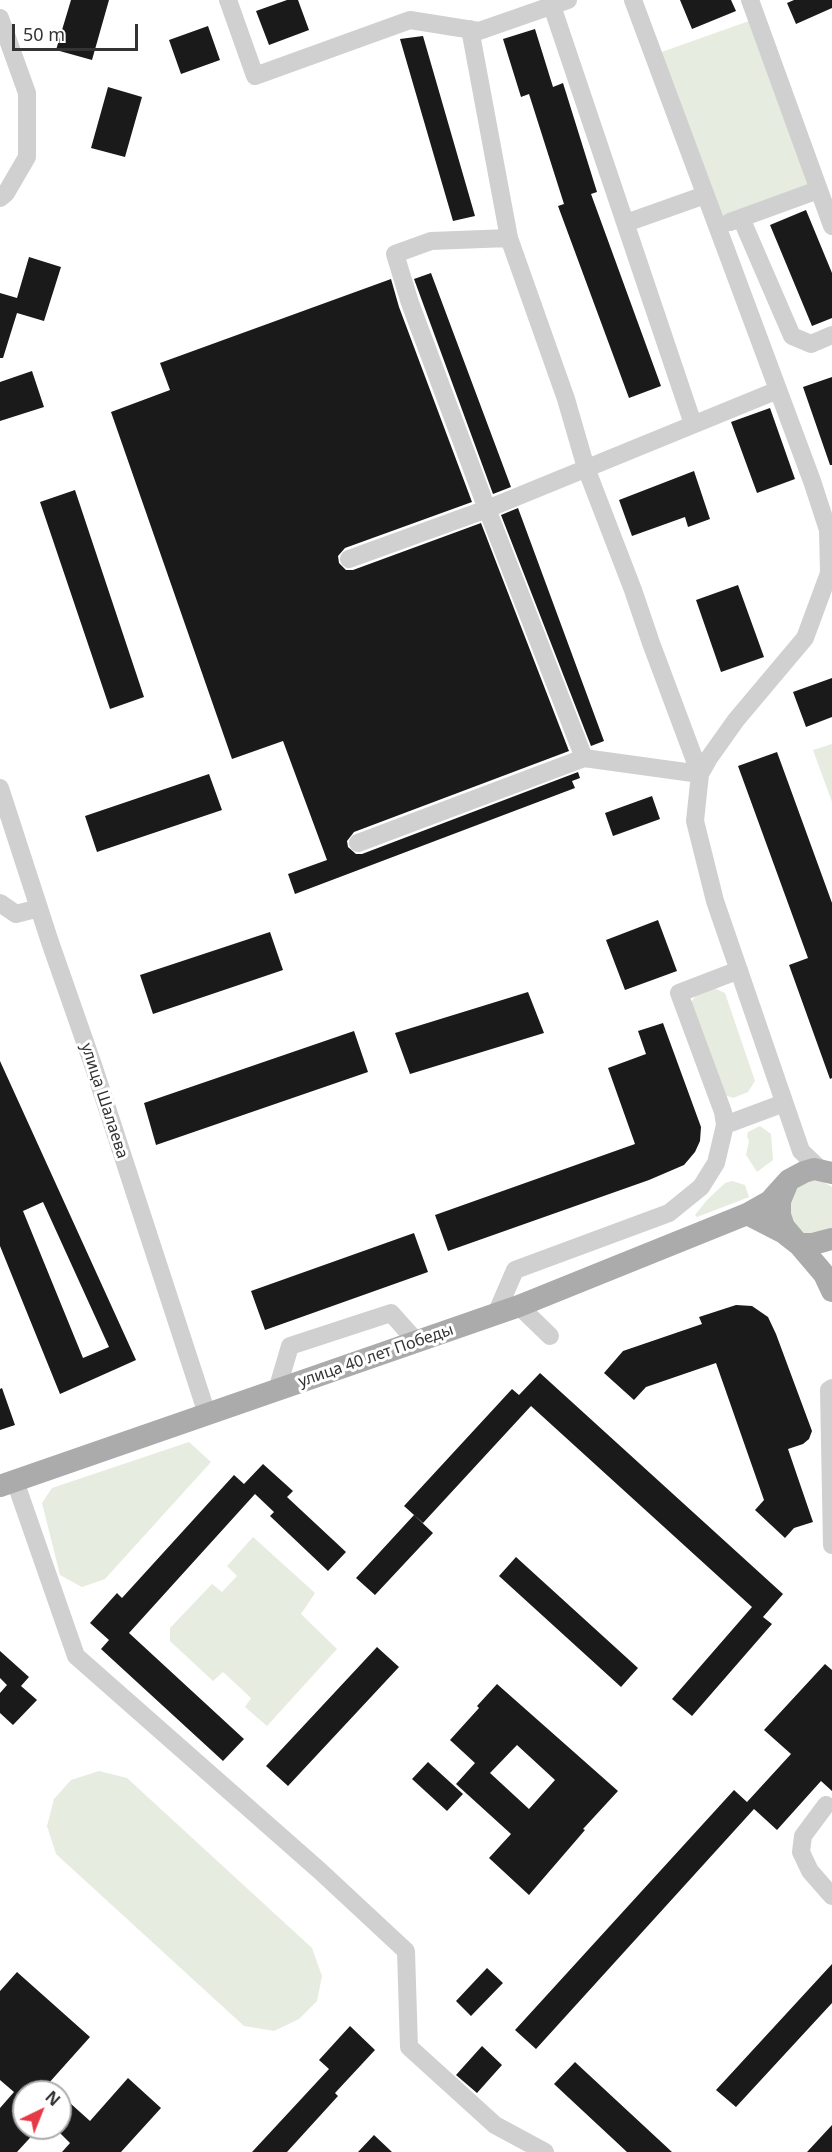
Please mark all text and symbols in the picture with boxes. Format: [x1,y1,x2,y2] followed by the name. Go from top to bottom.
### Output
[15,12,141,50] scale bar
[23,22,65,46] text: 50 m
[76,1041,132,1161] street label: улица Шалаева
[296,1320,456,1392] street label: улица 40 лет Победы
[12,2080,72,2140] north arrow
[41,2086,65,2111] text: N

